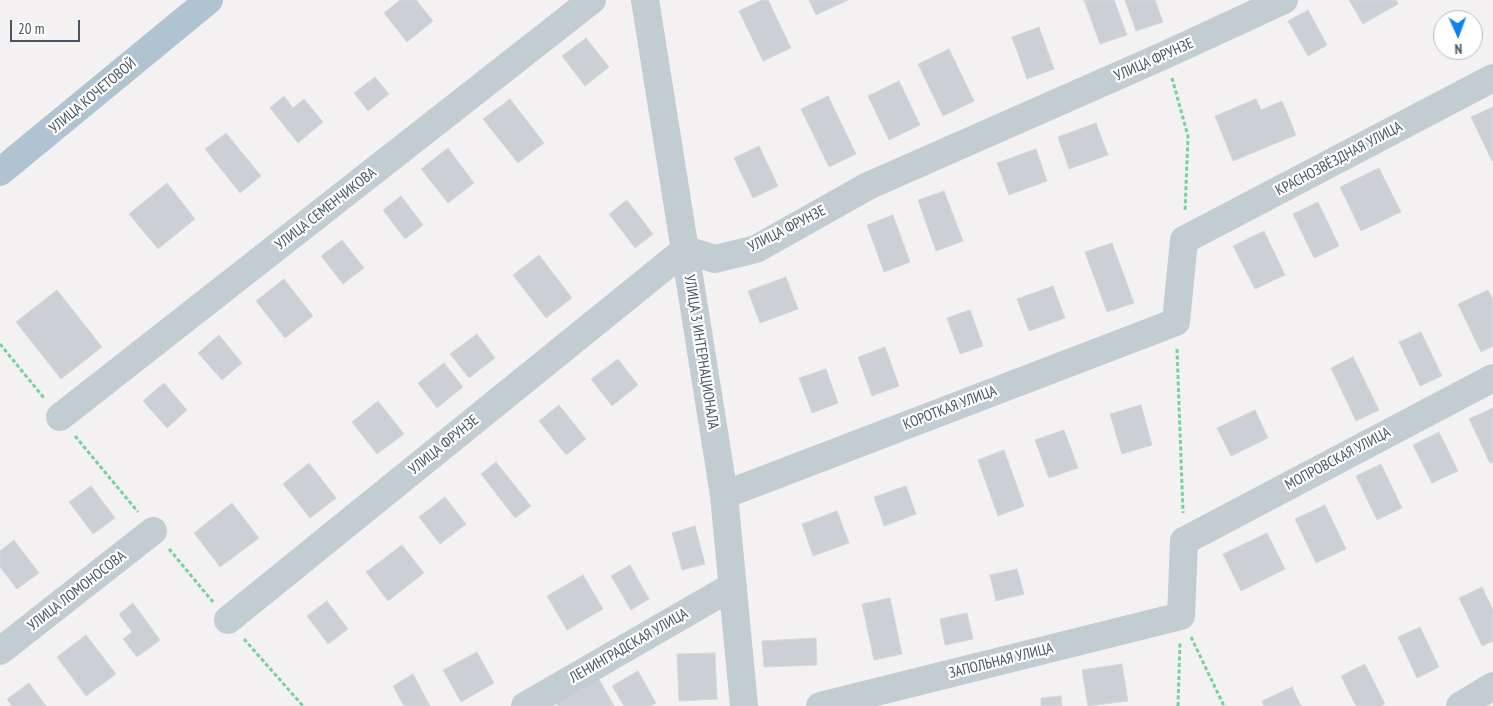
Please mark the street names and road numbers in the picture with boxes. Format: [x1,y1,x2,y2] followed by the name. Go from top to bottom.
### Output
[1112,35,1196,85] street label: УЛИЦА ФРУНЗЕ
[46,54,140,138] street label: УЛИЦА КОЧЕТОВОЙ
[1273,118,1405,200] street label: КРАСНОЗВЁЗДНАЯ УЛИЦА
[272,164,380,254] street label: УЛИЦА СЕМЕНЧИКОВА
[745,202,829,256] street label: УЛИЦА ФРУНЗЕ
[680,273,722,431] street label: УЛИЦА 3 ИНТЕРНАЦИОНАЛА
[901,382,999,434] street label: КОРОТКАЯ УЛИЦА
[405,411,483,479] street label: УЛИЦА ФРУНЗЕ
[1282,424,1394,494] street label: МОПРОВСКАЯ УЛИЦА
[24,547,130,635] street label: УЛИЦА ЛОМОНОСОВА
[567,605,691,687] street label: ЛЕНИНГРАДСКАЯ УЛИЦА
[947,639,1055,683] street label: ЗАПОЛЬНАЯ УЛИЦА

